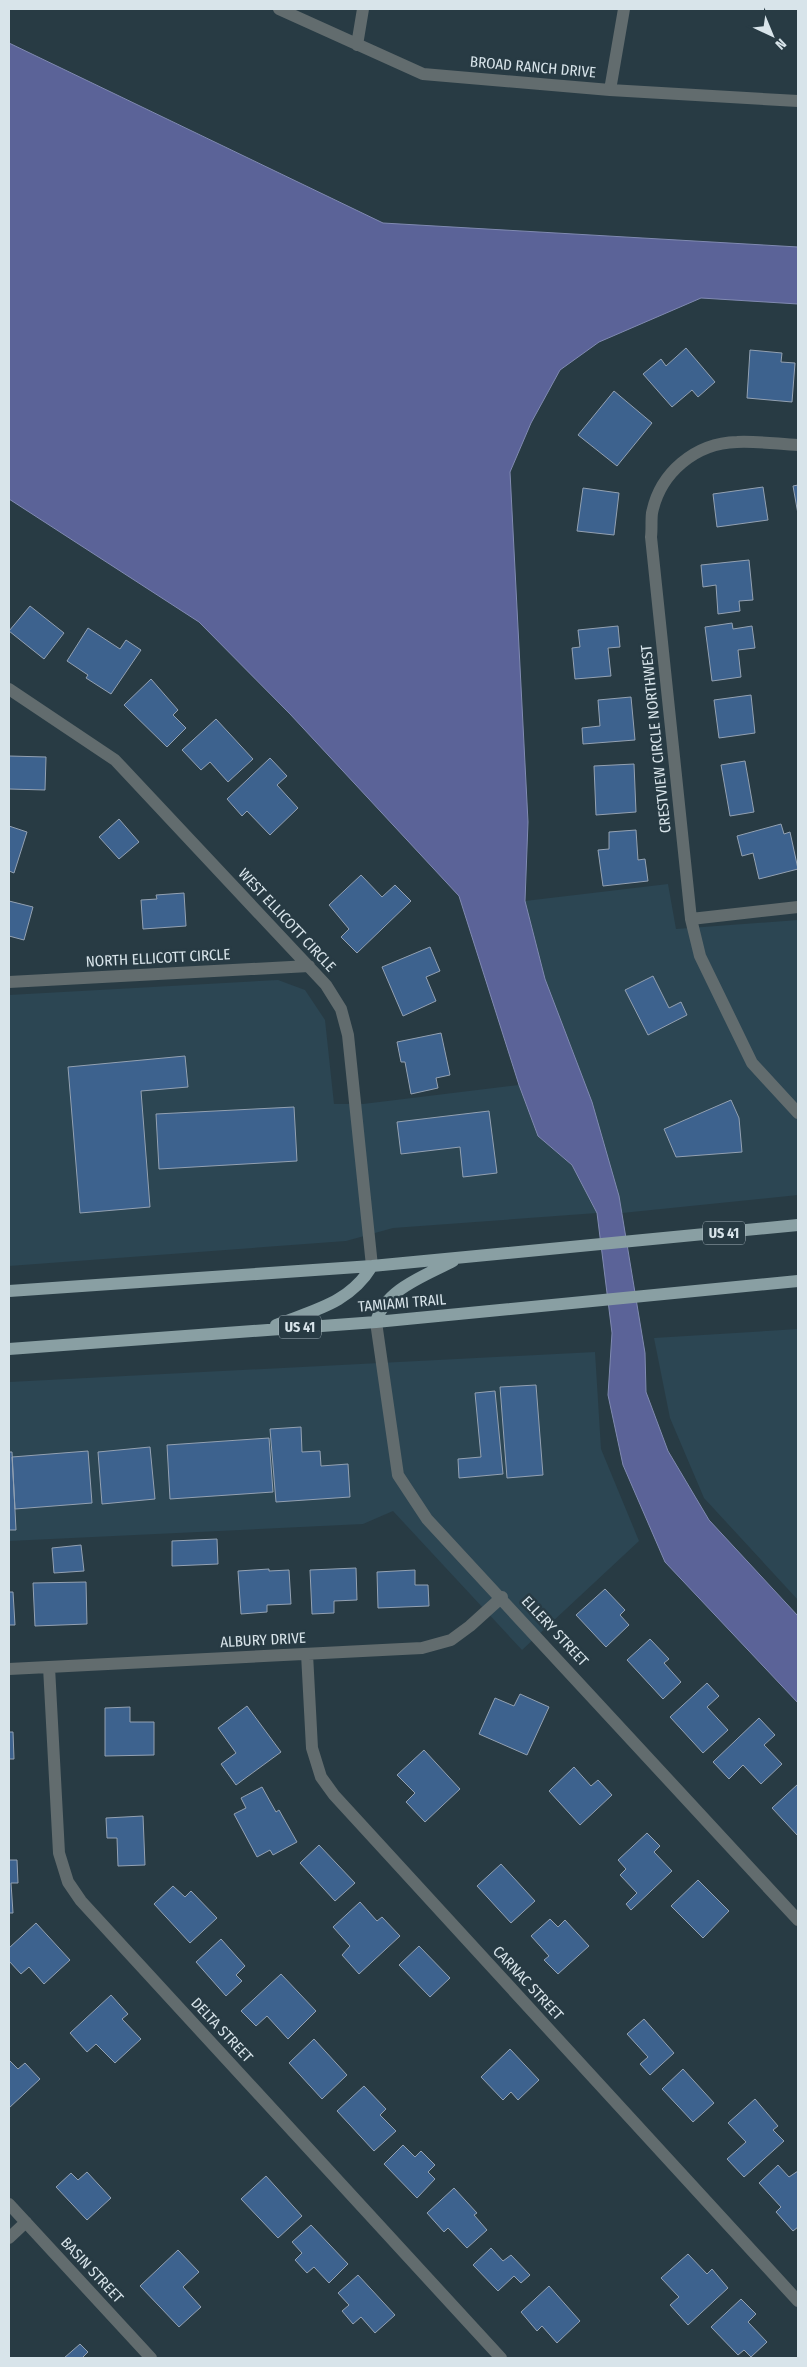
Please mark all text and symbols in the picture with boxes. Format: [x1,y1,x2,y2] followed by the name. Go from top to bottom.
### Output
[747,10,797,60] north arrow
[772,35,790,53] text: N
[469,53,597,81] street label: BROAD RANCH DRIVE
[637,644,675,834] street label: CRESTVIEW CIRCLE NORTHWEST
[235,865,339,975] street label: WEST ELLICOTT CIRCLE
[85,945,231,971] street label: NORTH ELLICOTT CIRCLE
[703,1222,745,1244] road number: US 41
[357,1290,447,1316] street label: TAMIAMI TRAIL
[279,1315,321,1338] road number: US 41
[518,1592,592,1670] street label: ELLERY STREET
[220,1629,306,1651] street label: ALBURY DRIVE
[489,1942,567,2024] street label: CARNAC STREET
[187,1994,257,2066] street label: DELTA STREET
[57,2233,127,2307] street label: BASIN STREET

